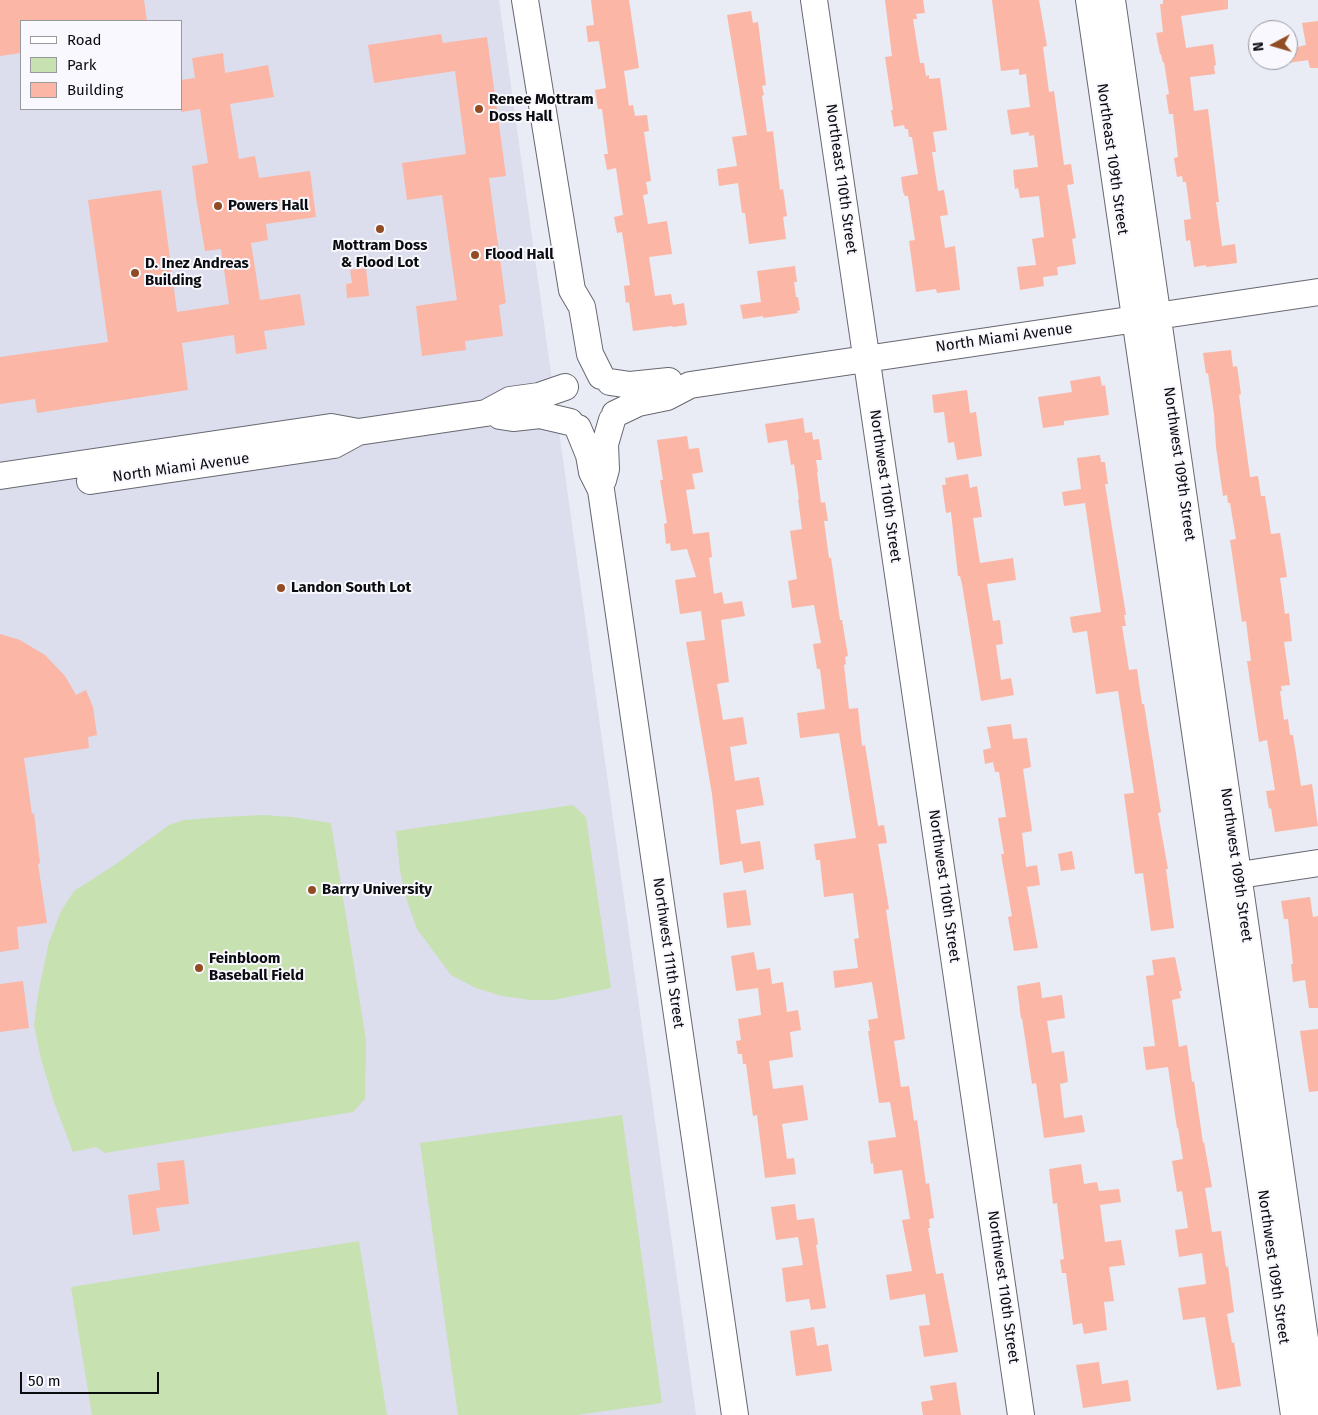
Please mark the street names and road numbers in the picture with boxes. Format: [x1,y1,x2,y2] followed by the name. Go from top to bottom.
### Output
[1092,82,1132,236] street label: Northeast 109th Street
[822,103,860,255] street label: Northeast 110th Street
[934,319,1074,357] street label: North Miami Avenue
[1159,386,1199,542] street label: Northwest 109th Street
[865,408,905,564] street label: Northwest 110th Street
[111,449,251,487] street label: North Miami Avenue
[1216,787,1256,943] street label: Northwest 109th Street
[924,808,964,964] street label: Northwest 110th Street
[648,876,688,1030] street label: Northwest 111th Street
[1253,1189,1293,1345] street label: Northwest 109th Street
[983,1209,1023,1365] street label: Northwest 110th Street

